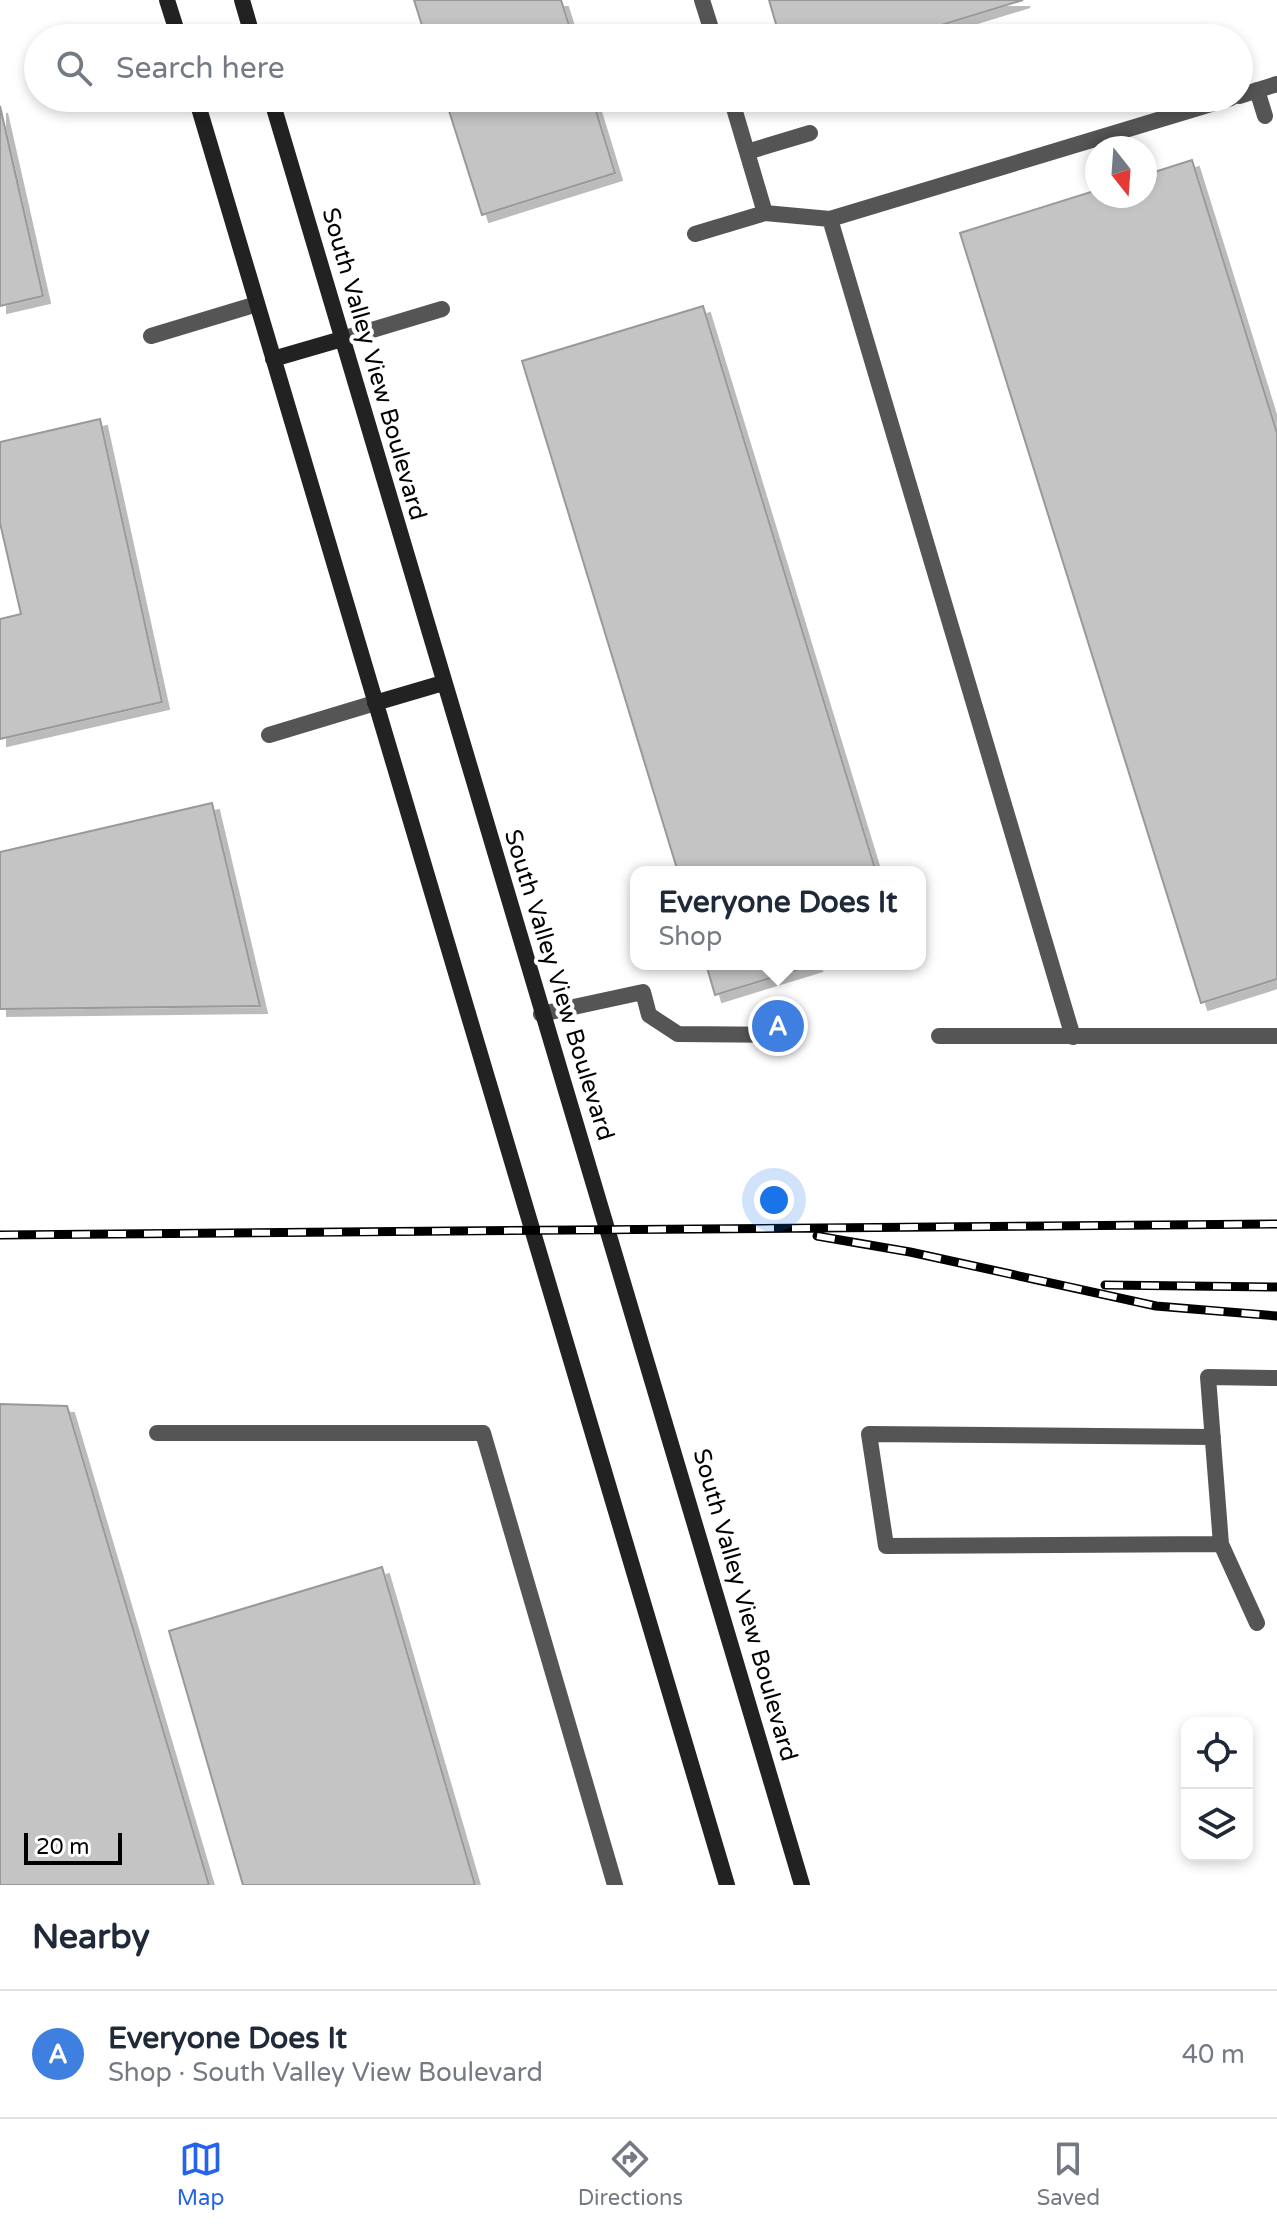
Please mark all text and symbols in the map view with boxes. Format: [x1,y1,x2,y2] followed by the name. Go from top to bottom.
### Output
[24,24,1253,112] search box
[52,46,96,90] icon: search
[116,50,285,87] text: Search here
[1085,136,1157,208] north arrow
[315,204,433,524] street label: South Valley View Boulevard
[498,826,620,1144] street label: South Valley View Boulevard
[630,866,926,970] popup
[658,884,898,921] text: Everyone Does It
[658,921,722,952] text: Shop
[752,996,804,1056] pin: A
[754,1180,794,1220] your location
[686,1445,804,1765] street label: South Valley View Boulevard
[1181,1717,1253,1861] map controls
[1181,1717,1253,1789] button: locate
[1181,1789,1253,1861] button: layers
[24,1829,122,1865] scale bar
[36,1834,90,1860] text: 20 m
[32,1917,150,1958] text: Nearby
[108,2020,347,2057] text: Everyone Does It
[48,2039,68,2070] text: A
[1182,2039,1245,2070] text: 40 m
[108,2057,543,2088] text: Shop · South Valley View Boulevard
[177,2137,224,2211] tab: Map
[578,2137,683,2211] tab: Directions
[1037,2137,1100,2211] tab: Saved

